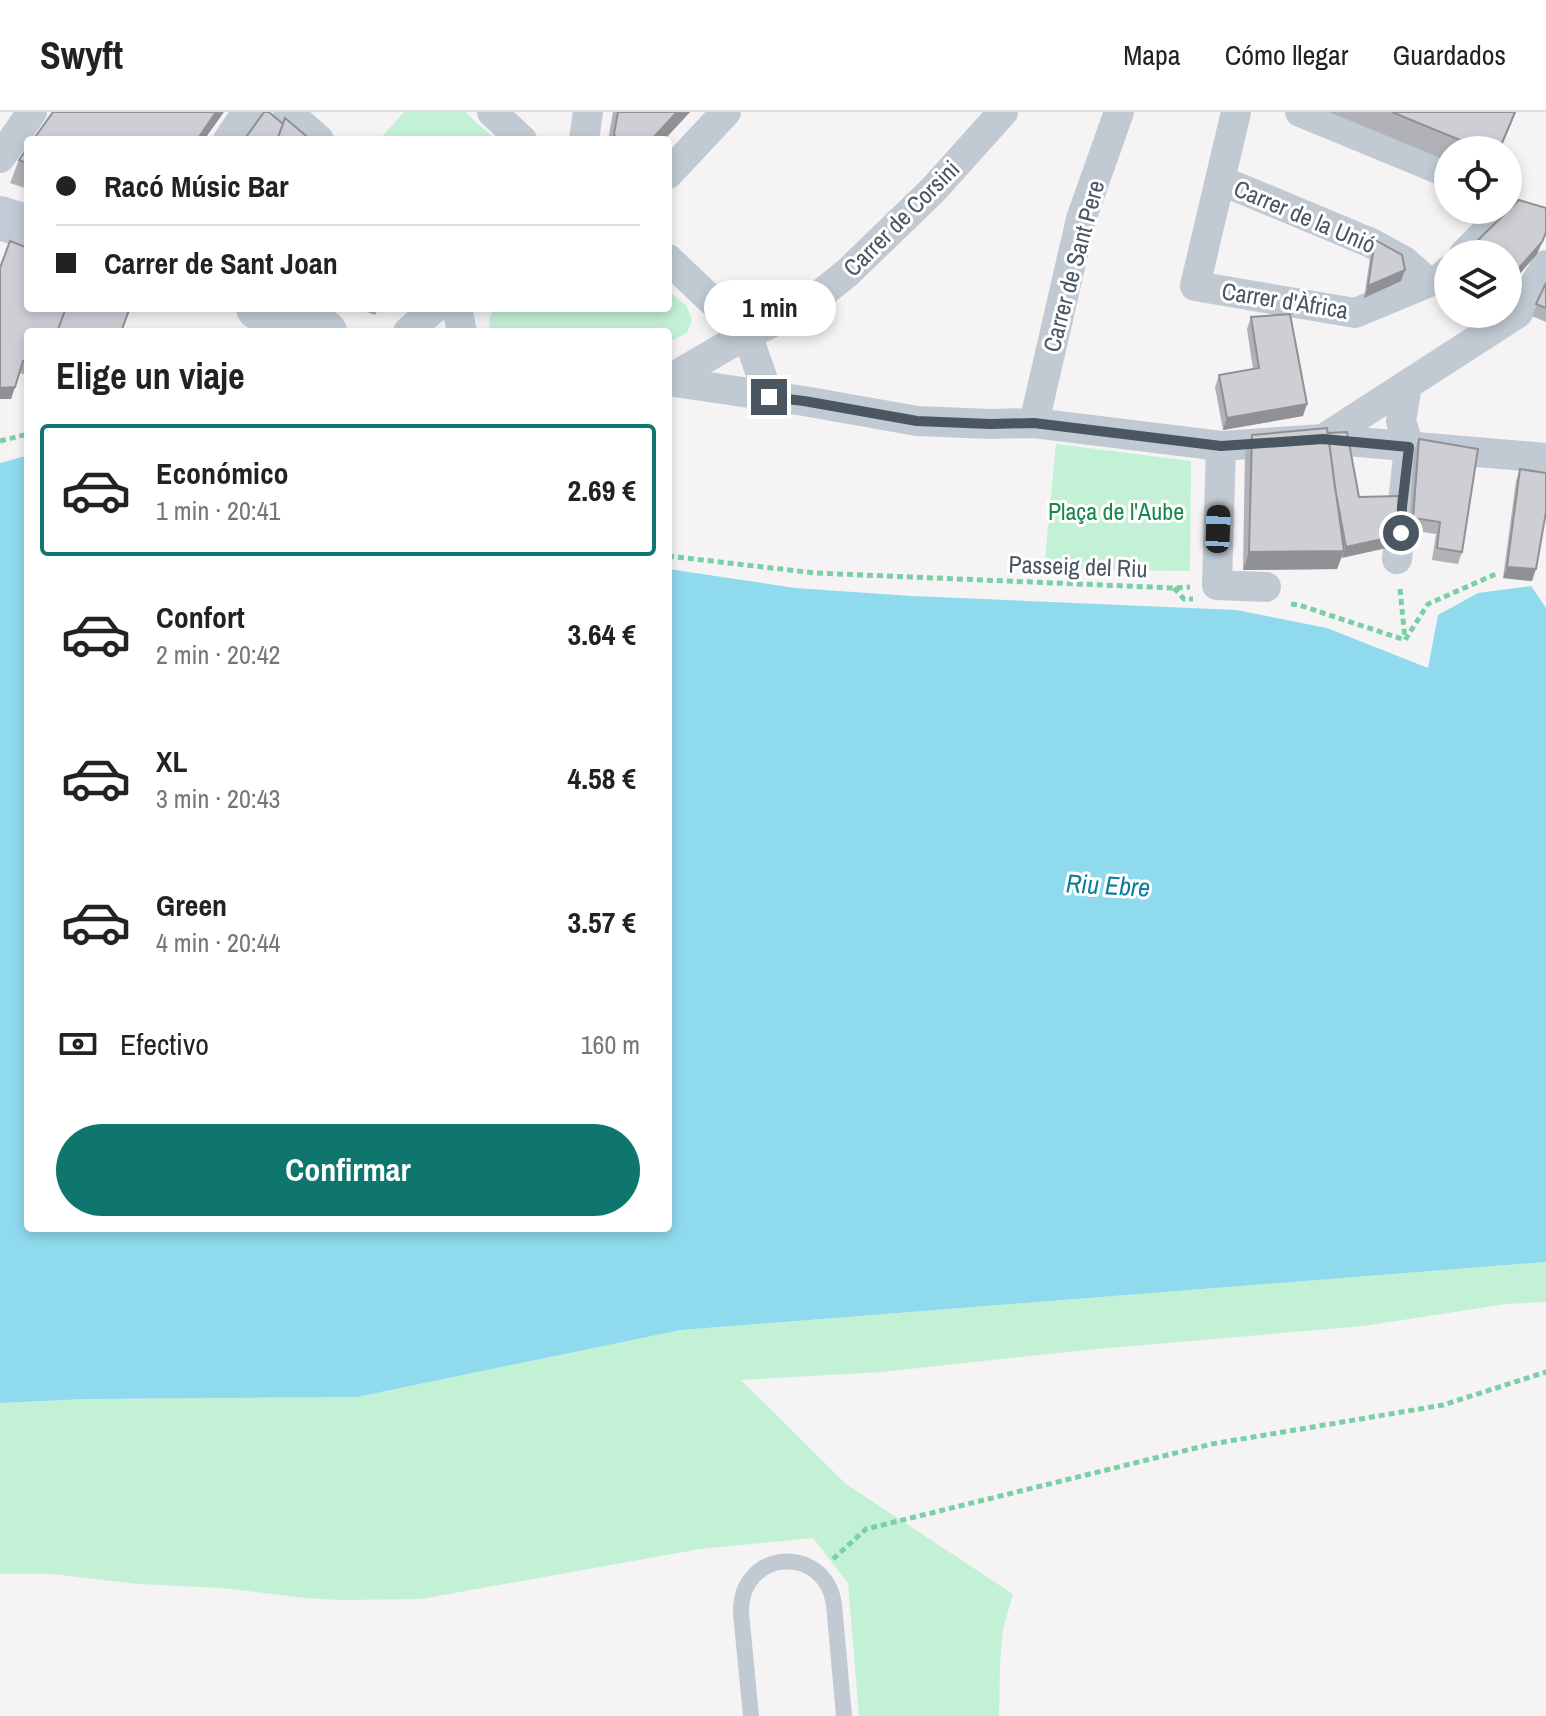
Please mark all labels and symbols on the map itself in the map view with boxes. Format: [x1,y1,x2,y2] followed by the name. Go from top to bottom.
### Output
[836,153,966,283] street label: Carrer de Corsini
[1229,172,1381,260] street label: Carrer de la Unió
[1035,177,1111,355] street label: Carrer de Sant Pere
[1220,274,1350,326] street label: Carrer d'Àfrica
[703,281,835,337] callout: 1 min
[751,379,787,415] route end
[1048,495,1184,527] park label: Plaça de l'Aube
[1205,505,1231,553] car
[1383,515,1419,551] route start
[1008,548,1148,584] street label: Passeig del Riu
[1065,865,1151,905] water label: Riu Ebre

